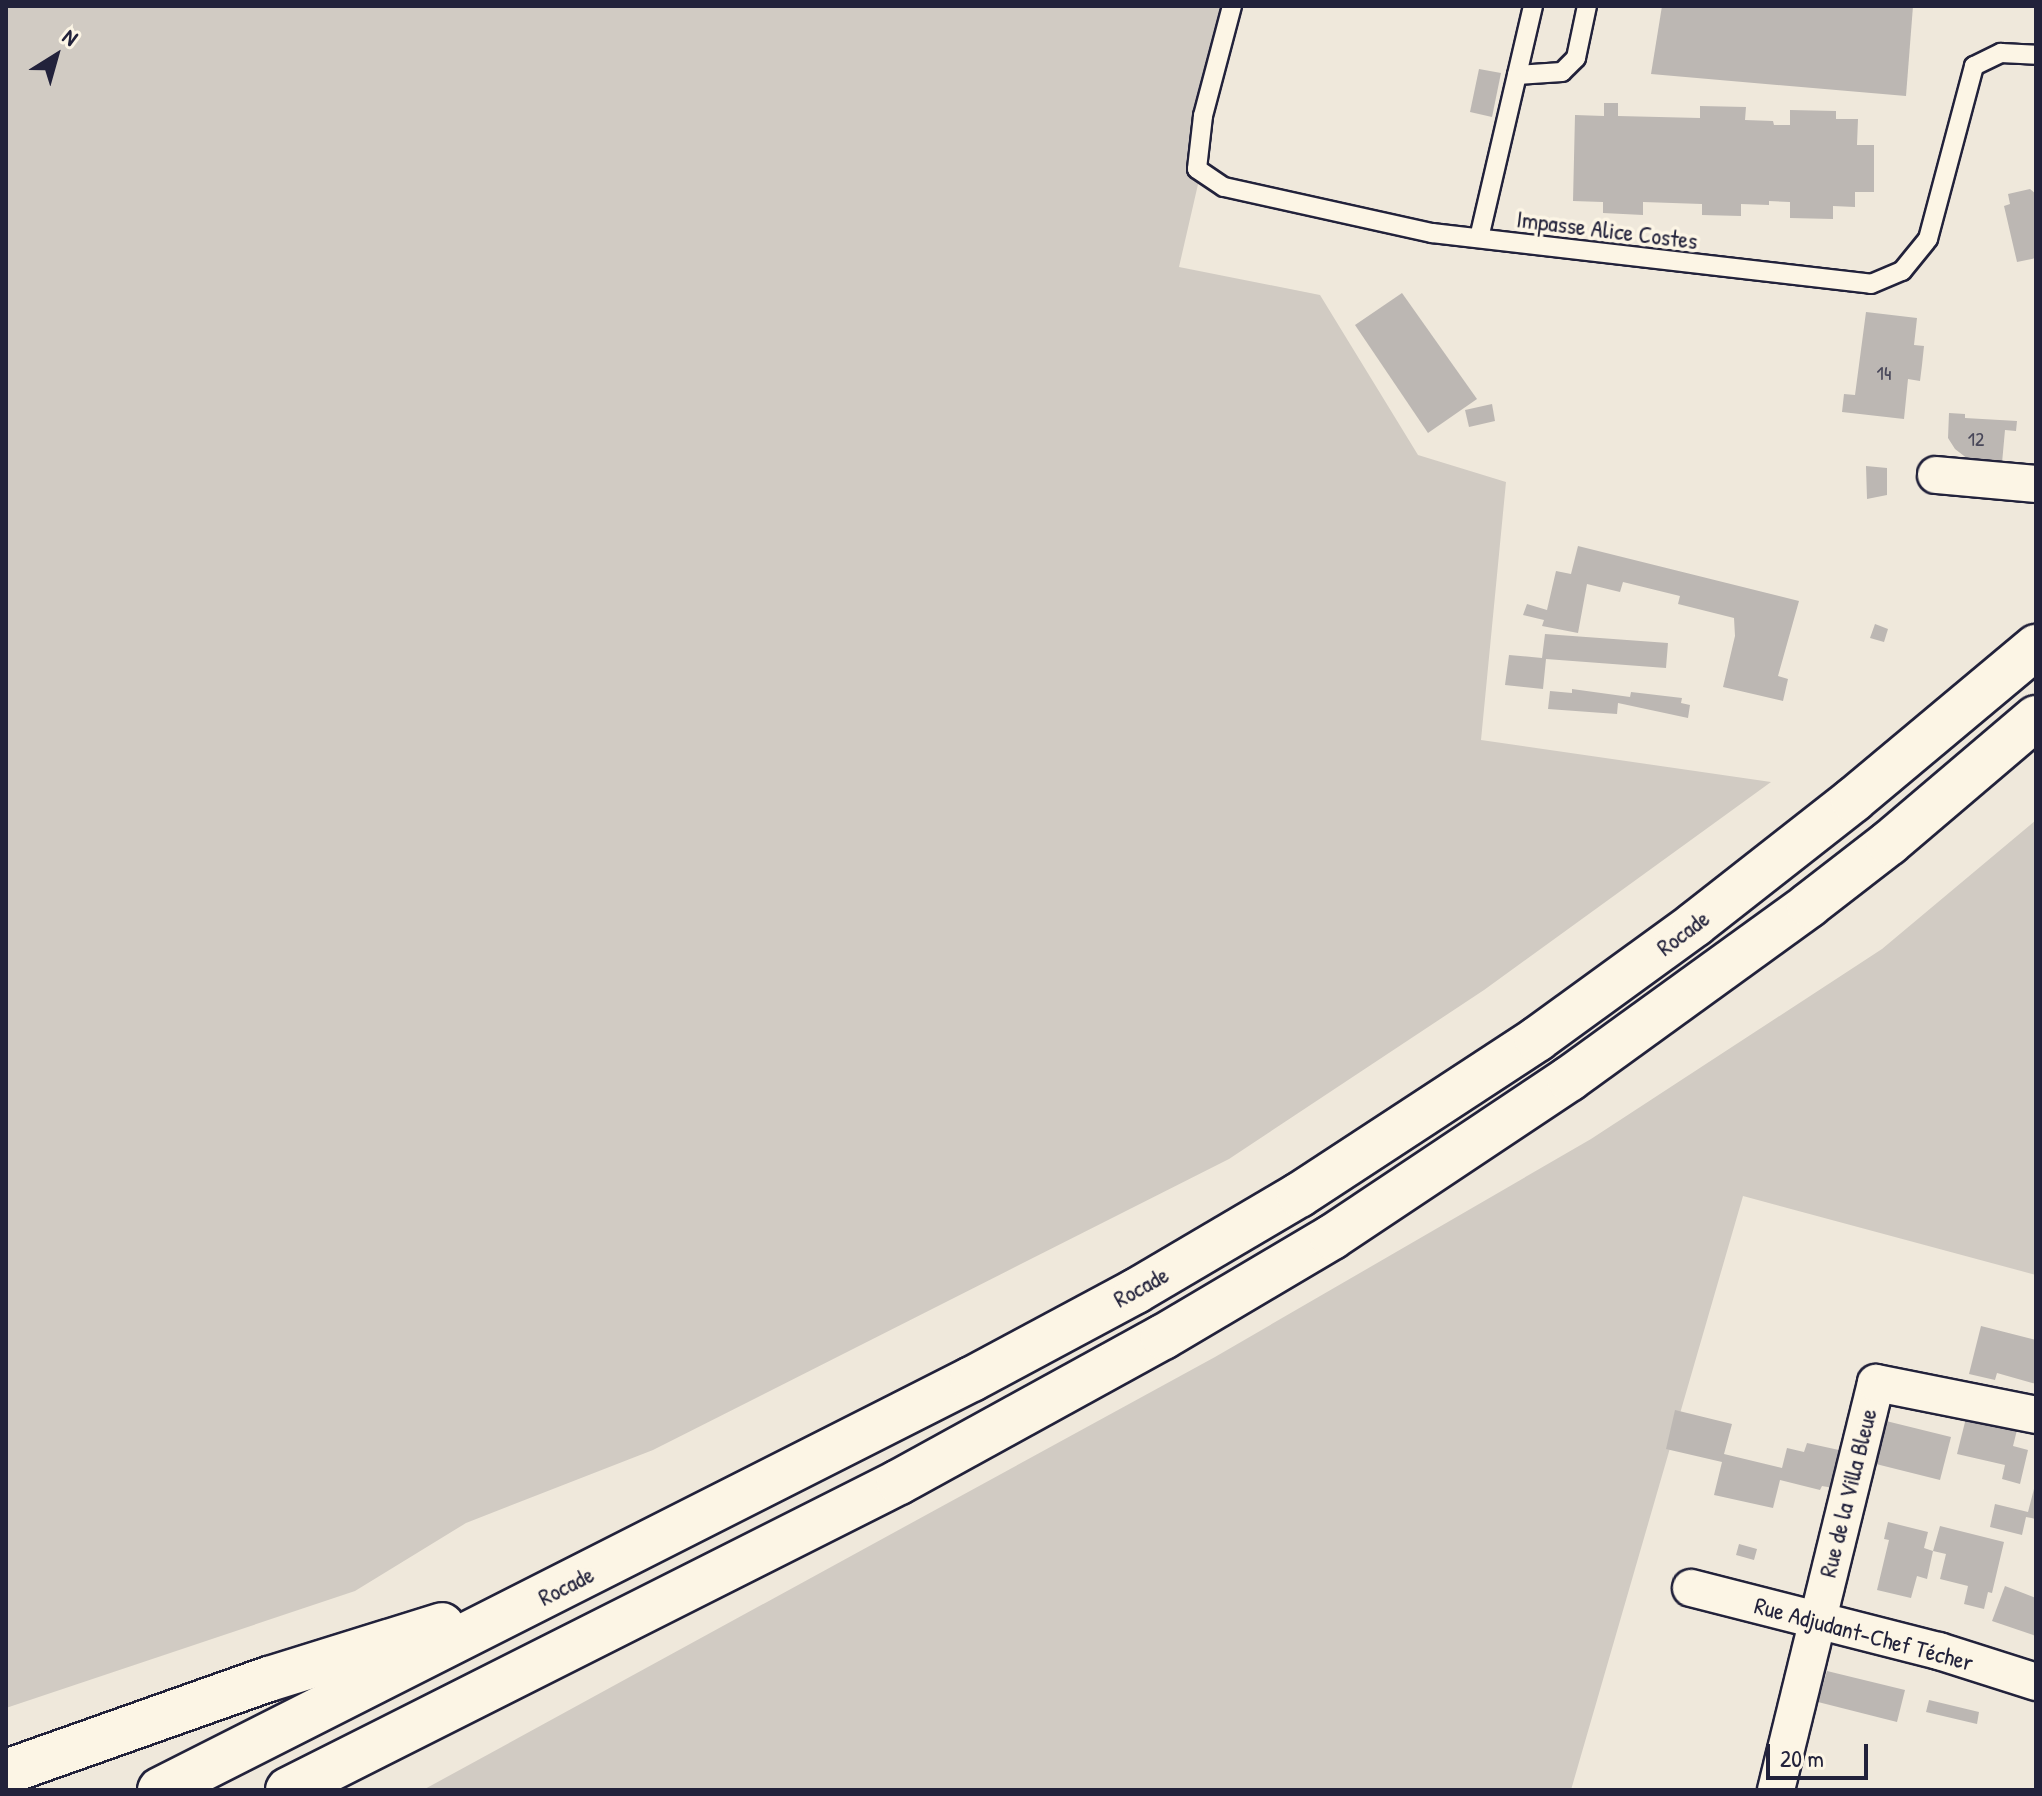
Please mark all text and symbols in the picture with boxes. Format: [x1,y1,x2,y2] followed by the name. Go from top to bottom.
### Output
[16,16,96,96] north arrow
[57,21,84,52] text: N
[1515,205,1699,255] street label: Impasse Alice Costes
[1877,360,1891,384] house number: 14
[1968,426,1984,450] house number: 12
[1651,904,1715,962] street label: Rocade
[1109,1260,1173,1314] street label: Rocade
[1813,1406,1883,1580] street label: Rue de la Villa Bleue
[534,1560,598,1612] street label: Rocade
[1751,1591,1977,1677] street label: Rue Adjudant-Chef Técher
[1770,1728,1872,1778] scale bar
[1780,1742,1824,1774] text: 20 m

